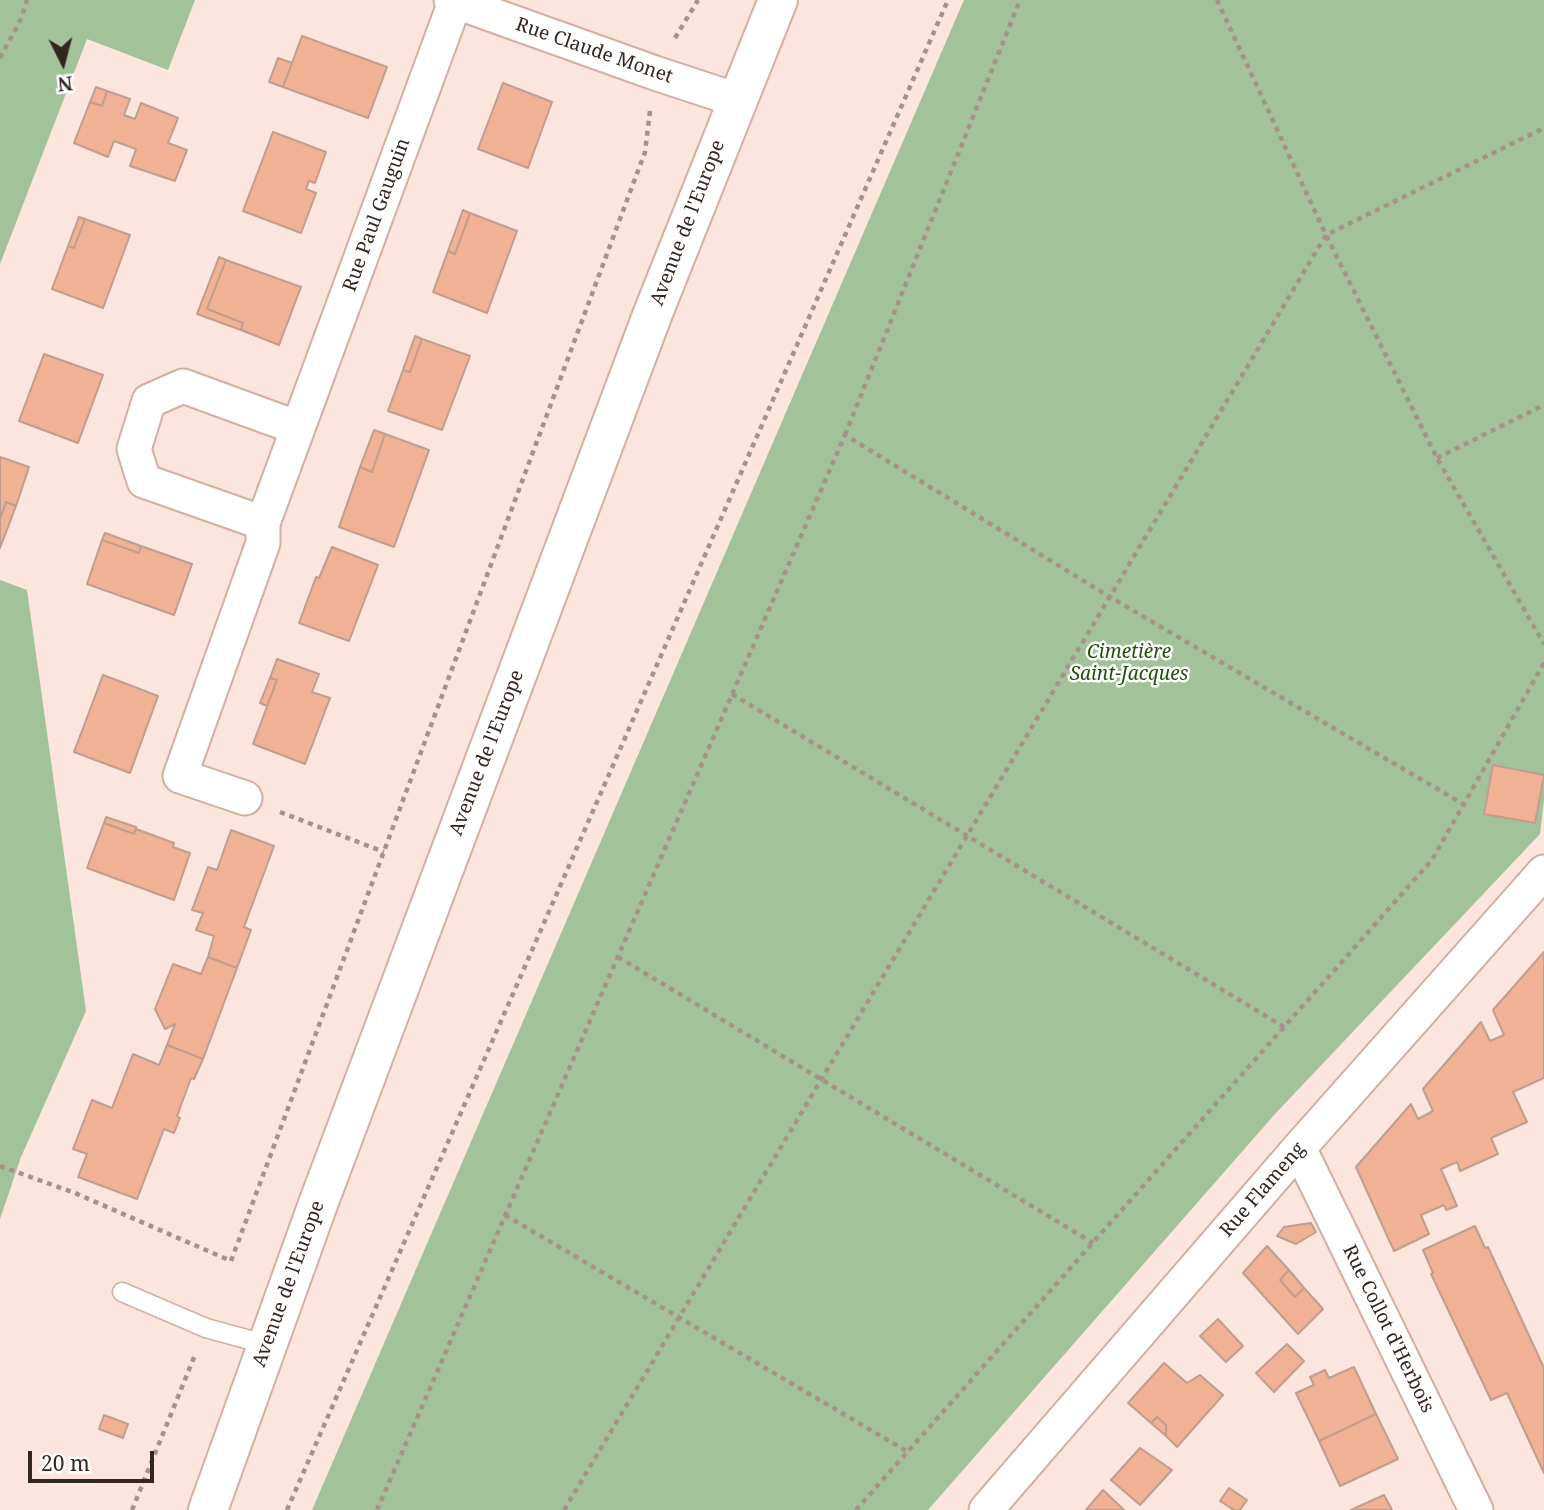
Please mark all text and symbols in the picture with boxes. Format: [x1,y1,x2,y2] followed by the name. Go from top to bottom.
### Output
[512,13,676,89] street label: Rue Claude Monet
[28,28,98,98] north arrow
[56,70,74,98] text: N
[339,135,415,295] street label: Rue Paul Gauguin
[646,137,730,309] street label: Avenue de l'Europe
[1070,642,1188,686] park label: Cimetière Saint-Jacques
[445,667,529,839] street label: Avenue de l'Europe
[1216,1138,1310,1242] street label: Rue Flameng
[248,1198,330,1370] street label: Avenue de l'Europe
[1337,1241,1439,1417] street label: Rue Collot d'Herbois
[32,1436,158,1480] scale bar
[41,1449,90,1477] text: 20 m

